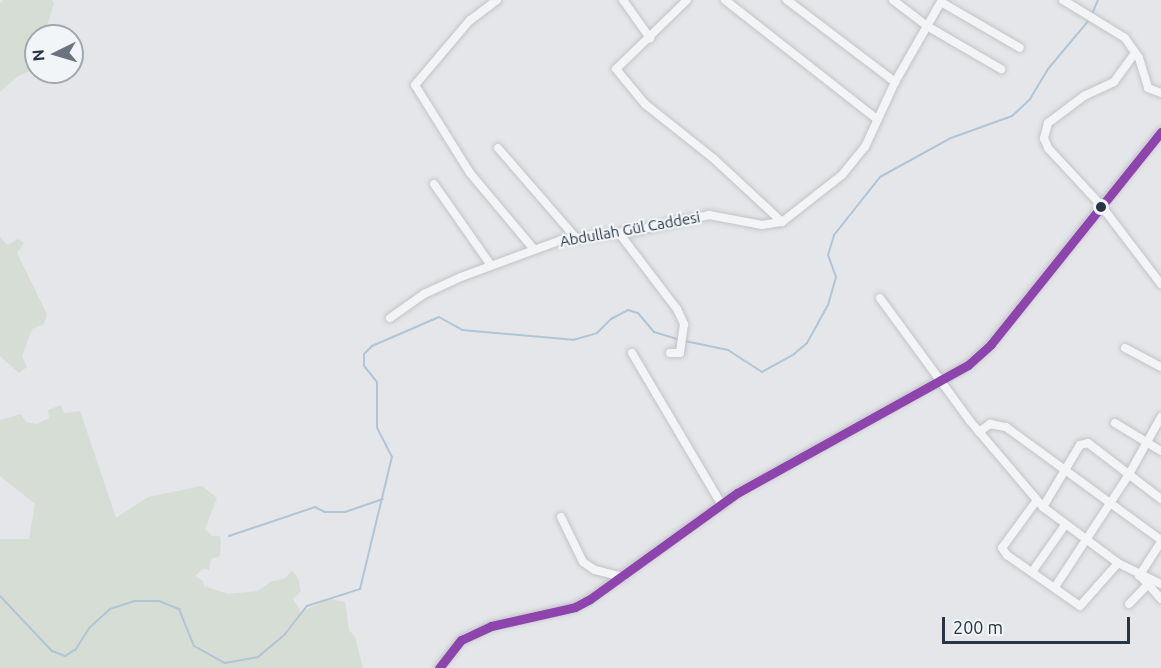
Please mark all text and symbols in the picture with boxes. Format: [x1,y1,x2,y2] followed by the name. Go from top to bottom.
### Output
[24,24,84,84] north arrow
[29,49,48,62] text: N
[1095,201,1107,213] unlabelled marker
[558,208,702,250] street label: Abdullah Gül Caddesi
[945,605,1132,643] scale bar
[953,617,1003,637] text: 200 m

